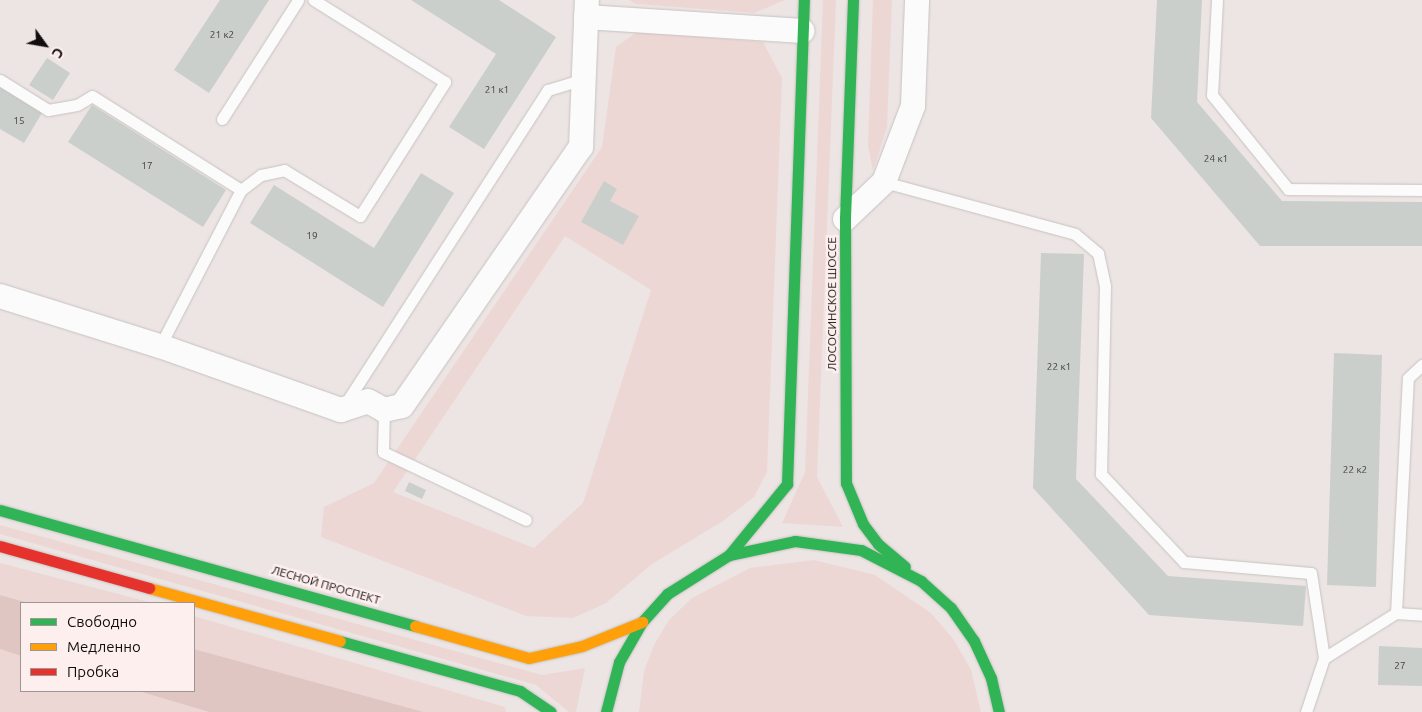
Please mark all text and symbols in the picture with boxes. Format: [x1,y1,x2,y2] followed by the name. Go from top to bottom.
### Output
[20,20,70,70] north arrow
[210,29,234,41] house number: 21 к2
[49,45,67,61] text: С
[485,84,509,96] house number: 21 к1
[13,115,25,127] house number: 15
[1204,153,1228,165] house number: 24 к1
[141,160,153,172] house number: 17
[306,230,318,242] house number: 19
[825,237,839,371] street label: ЛОСОСИНСКОЕ ШОССЕ
[1047,361,1071,373] house number: 22 к1
[1343,464,1367,476] house number: 22 к2
[270,563,382,607] street label: ЛЕСНОЙ ПРОСПЕКТ
[20,602,195,692] legend
[67,613,137,630] text: Свободно
[67,638,141,655] text: Медленно
[1394,660,1406,672] house number: 27
[67,663,119,680] text: Пробка

